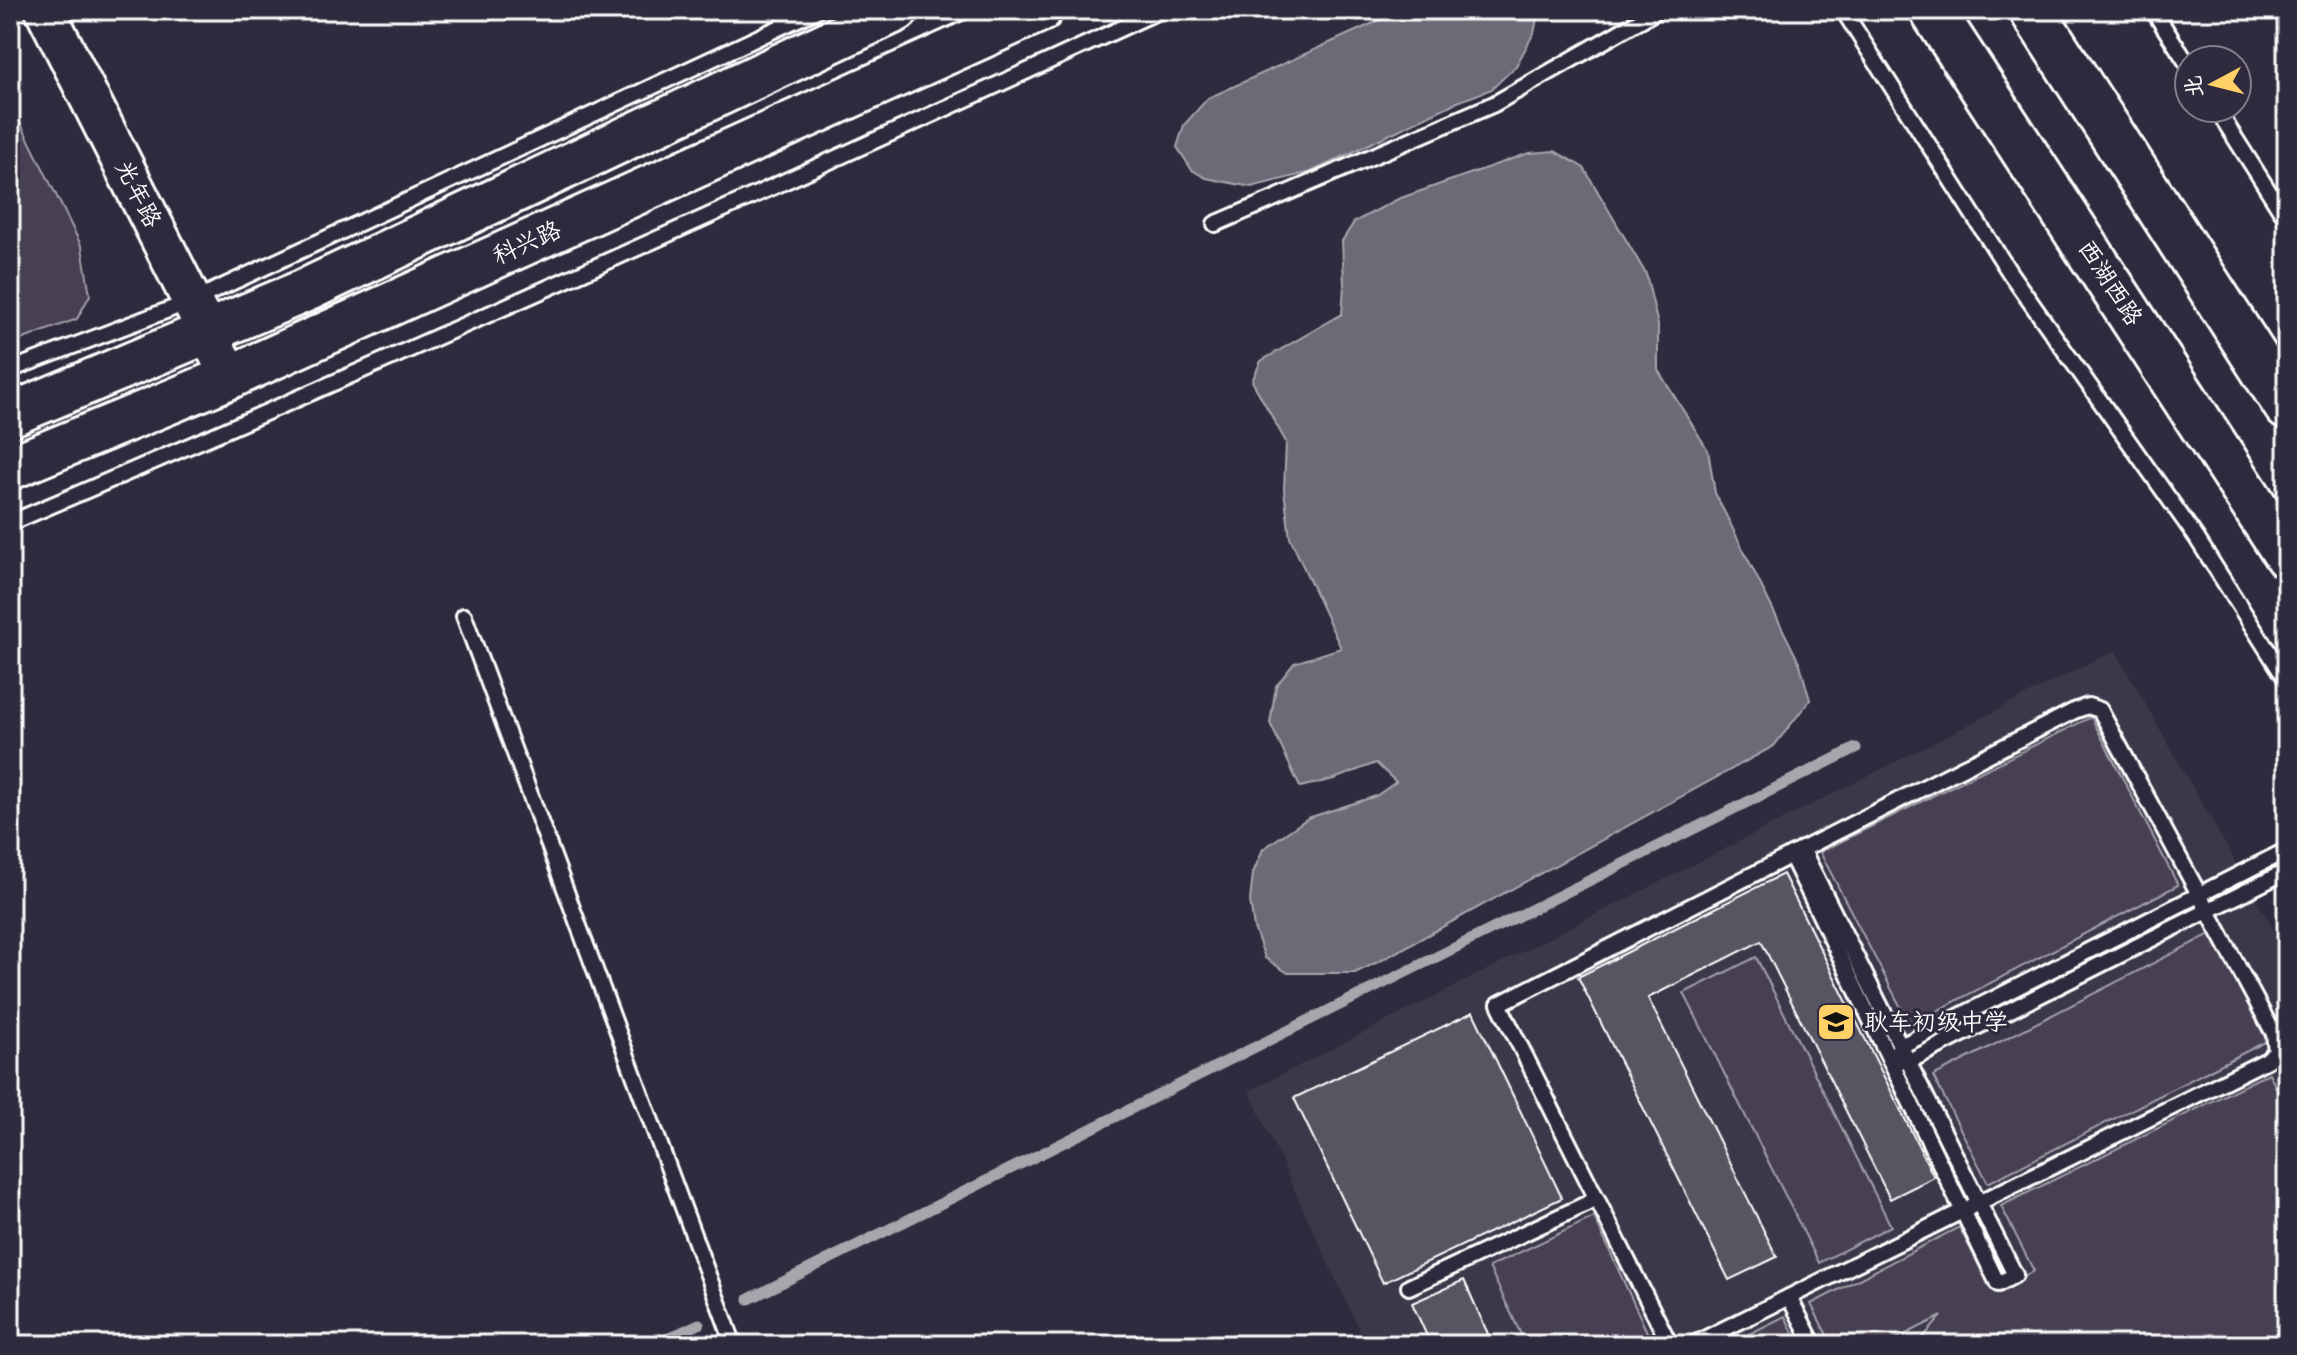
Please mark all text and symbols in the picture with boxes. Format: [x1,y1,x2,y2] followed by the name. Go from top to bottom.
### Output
[2173,44,2253,124] north arrow
[2180,74,2209,99] text: 北
[109,155,167,233] street label: 光年路
[488,215,566,271] street label: 科兴路
[2072,235,2148,331] street label: 西湖西路
[1815,1001,1857,1043] school or university icon: 耿车初级中学
[1864,1008,2008,1037] place label: 耿车初级中学

